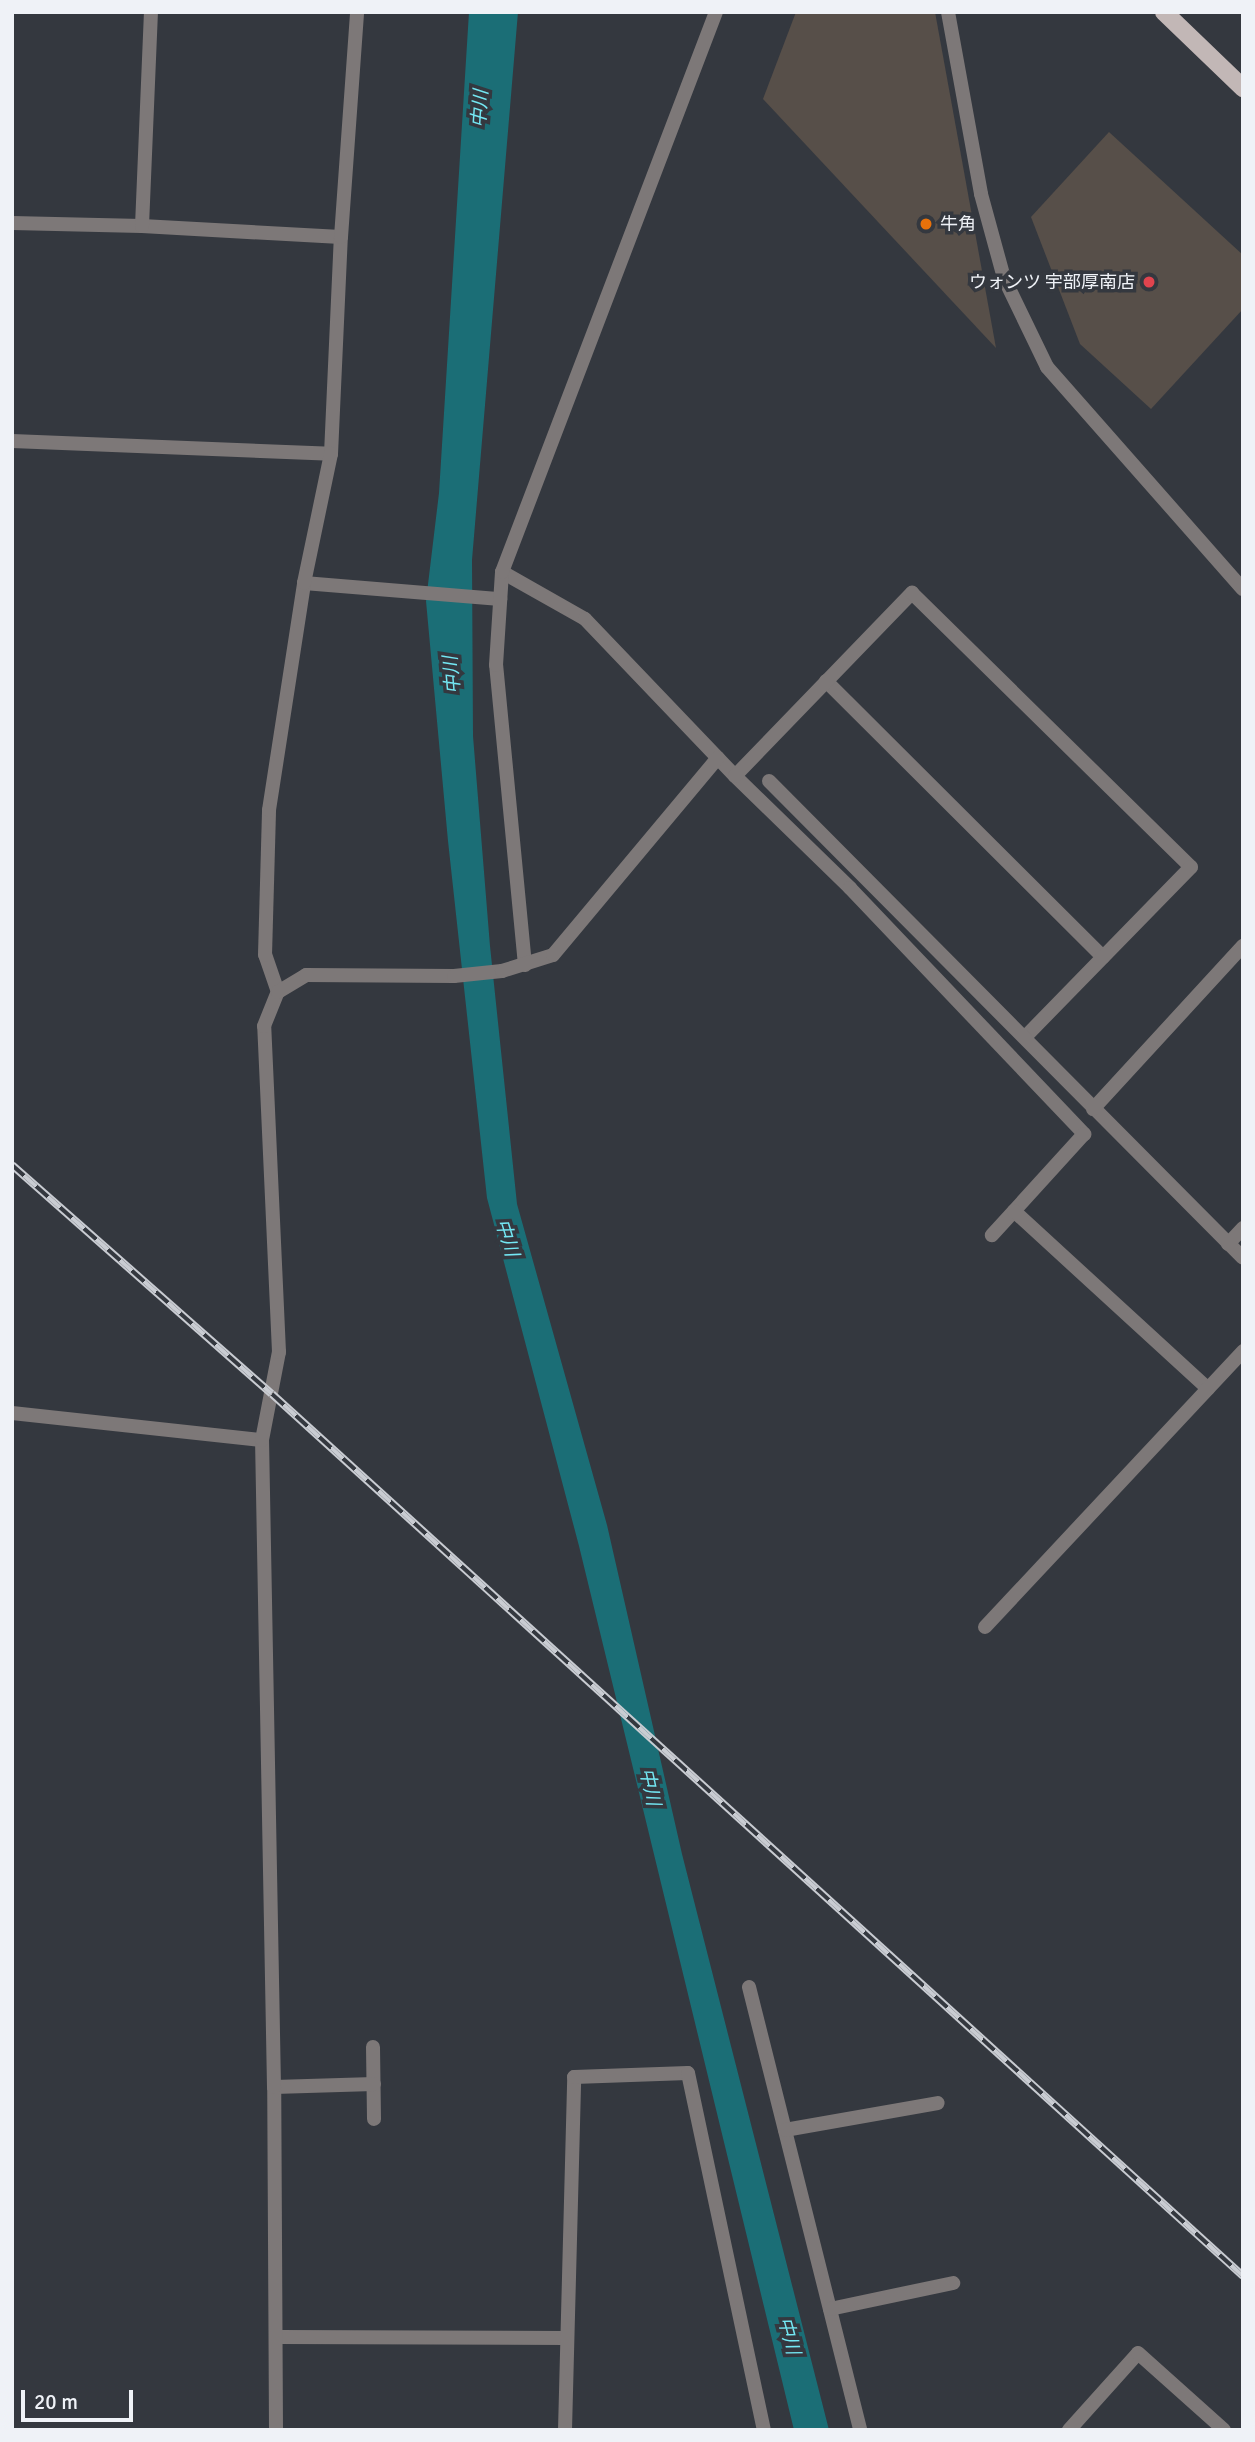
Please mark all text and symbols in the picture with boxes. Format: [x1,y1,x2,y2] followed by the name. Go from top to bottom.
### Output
[468,89,494,129] water label: 中川
[940,213,976,235] place label: 牛角
[918,216,934,232] marker: 牛角
[969,271,1135,293] place label: ウォンツ 宇部厚南店
[1141,274,1157,290] marker: ウォンツ 宇部厚南店
[440,655,466,695] water label: 中川
[490,1216,522,1260] water label: 中川
[634,1766,664,1808] water label: 中川
[772,2315,804,2357] water label: 中川
[24,2376,136,2420] scale bar
[34,2389,78,2415] text: 20 m

